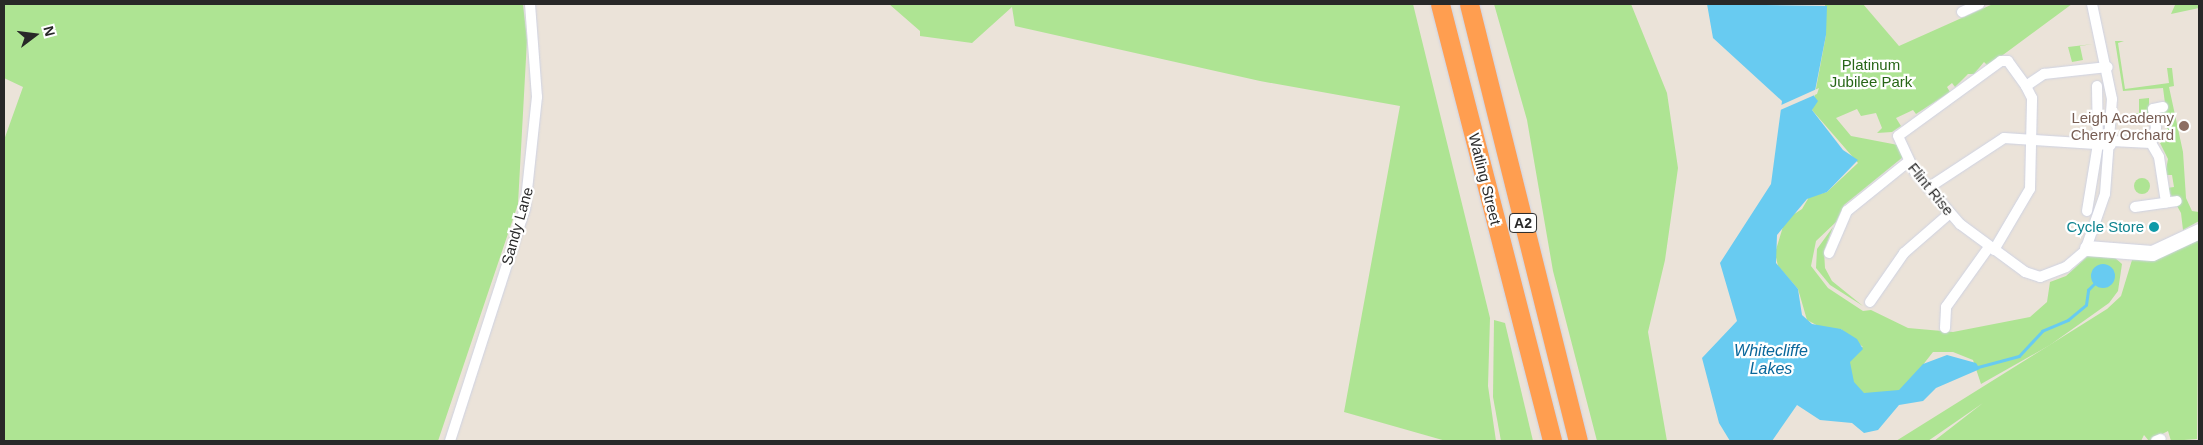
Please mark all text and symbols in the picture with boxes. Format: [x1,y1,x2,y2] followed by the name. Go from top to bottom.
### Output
[10,10,60,60] north arrow
[40,24,59,38] text: N
[1830,55,1912,90] park label: Platinum Jubilee Park
[2071,108,2174,143] place label: Leigh Academy Cherry Orchard
[2178,120,2190,132] marker: Leigh Academy Cherry Orchard
[1465,131,1505,227] street label: Watling Street
[1904,159,1958,219] street label: Flint Rise
[497,185,537,267] street label: Sandy Lane
[1508,212,1538,234] road number: A2
[2066,218,2144,236] place label: Cycle Store
[2148,221,2160,233] marker: Cycle Store
[1734,341,1808,379] water label: Whitecliffe Lakes

